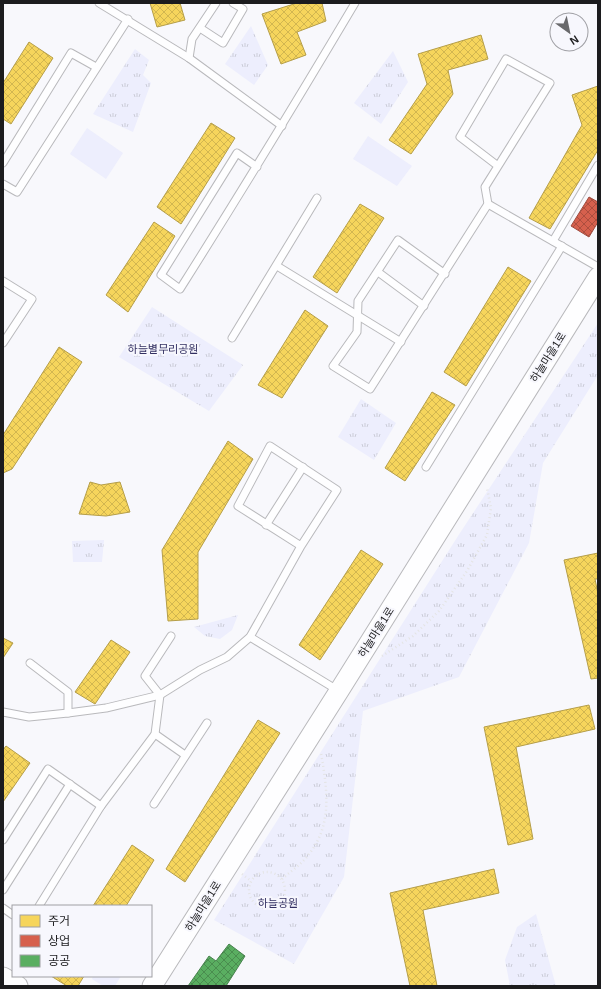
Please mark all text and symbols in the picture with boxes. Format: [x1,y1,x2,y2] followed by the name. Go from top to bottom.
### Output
[549,12,589,52] north arrow
[568,33,581,48] text: N
[528,330,568,384] street label: 하늘마을1로
[128,343,198,355] park label: 하늘별무리공원
[356,605,396,659] street label: 하늘마을1로
[183,879,223,933] street label: 하늘마을1로
[258,897,298,909] park label: 하늘공원
[12,905,152,977] legend
[48,914,70,928] text: 주거
[48,934,70,948] text: 상업
[48,954,70,968] text: 공공

